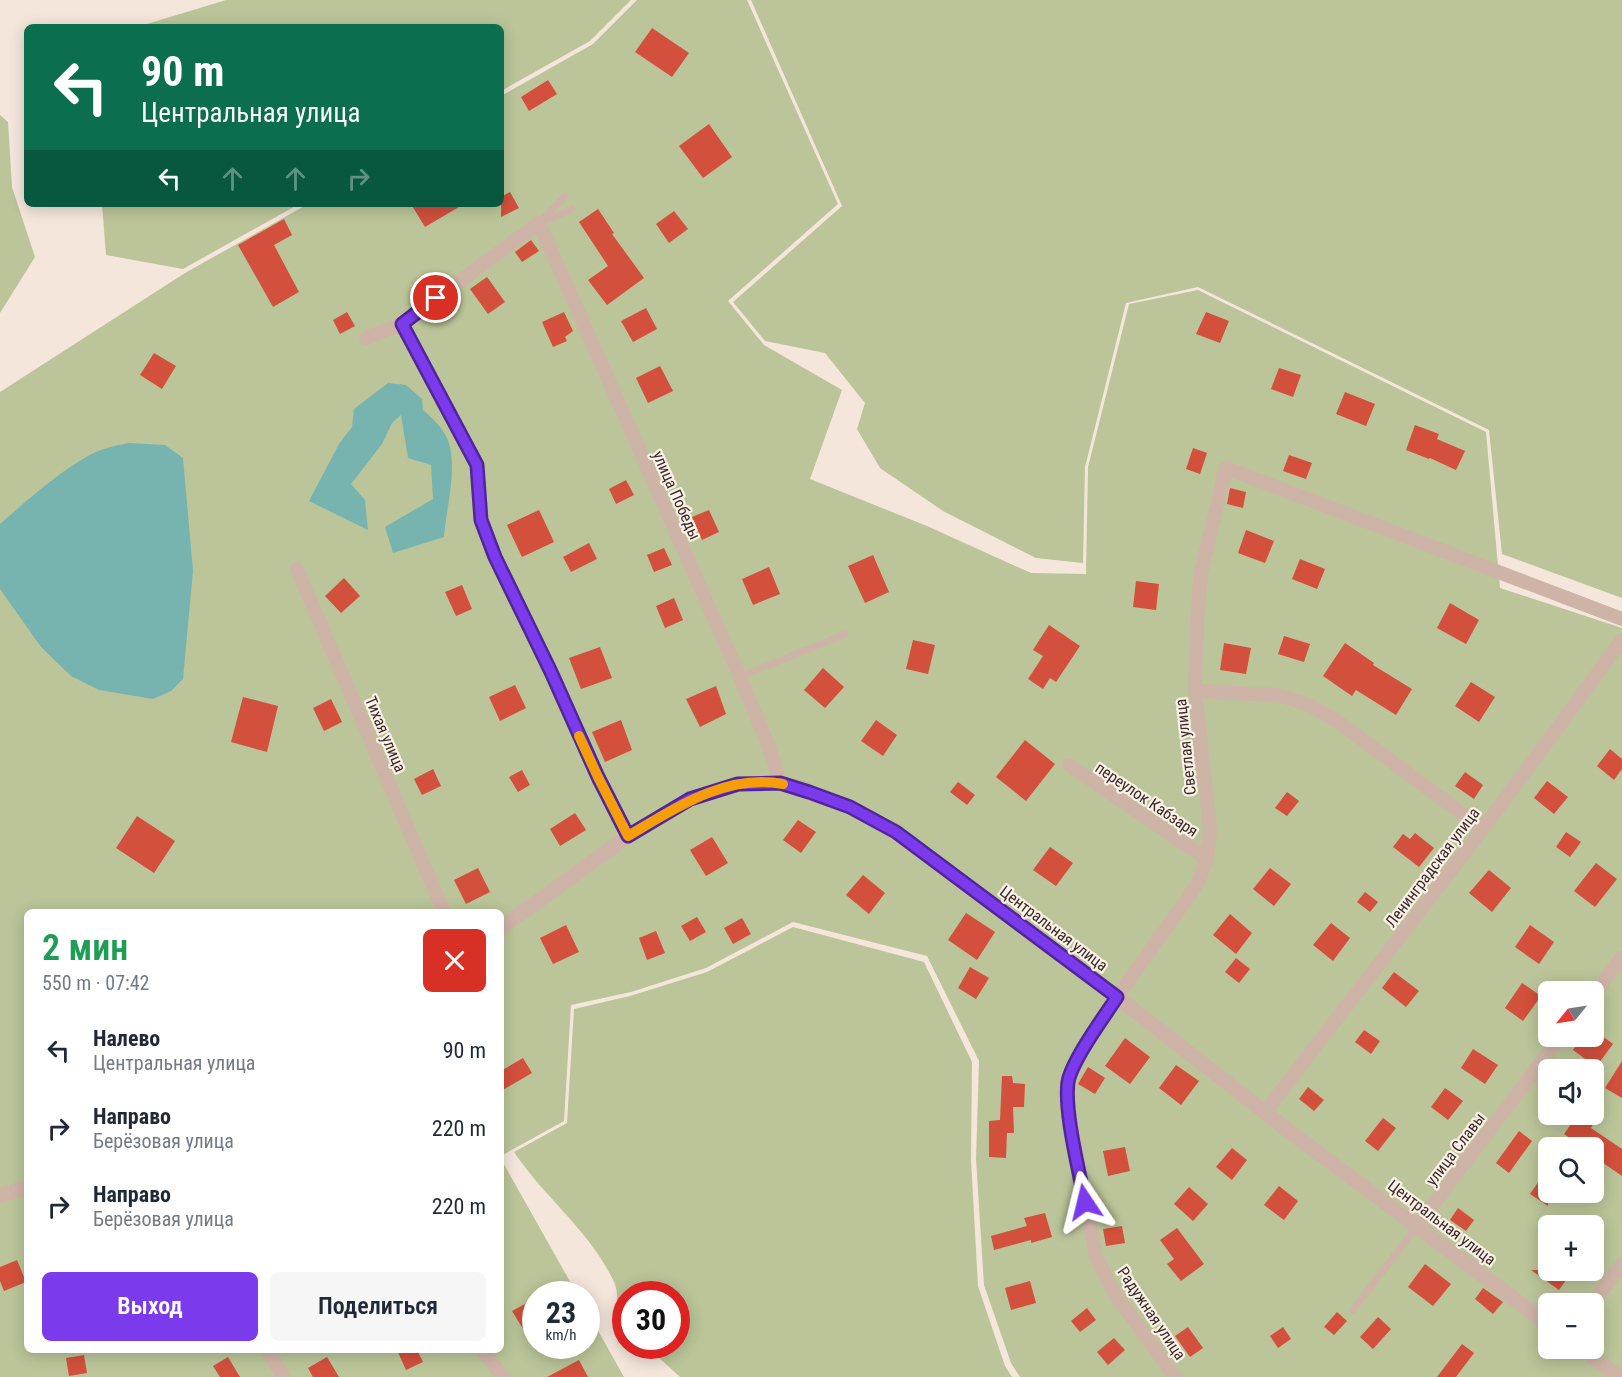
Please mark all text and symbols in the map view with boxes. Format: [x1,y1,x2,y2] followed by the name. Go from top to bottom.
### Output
[141,47,224,96] text: 90 m
[42,48,120,126] icon: left
[141,97,360,129] text: Центральная улица
[153,162,186,195] icon: left
[216,162,249,195] icon: ahead
[279,162,312,195] icon: ahead
[342,162,375,195] icon: right
[410,272,461,323] pin
[419,281,452,314] icon: arrive
[649,448,705,542] street label: улица Победы
[361,693,410,775] street label: Тихая улица
[1171,698,1200,796] street label: Светлая улица
[1092,758,1202,841] street label: переулок Кабзаря
[1381,804,1484,931] street label: Ленинградская улица
[996,882,1111,975] street label: Центральная улица
[42,927,128,969] text: 2 мин
[423,929,486,992] button: close
[42,971,149,995] text: 550 m · 07:42
[1538,981,1604,1047] north arrow
[1538,981,1604,1359] map controls
[93,1026,160,1051] text: Налево
[42,1034,75,1067] icon: left
[443,1038,486,1063] text: 90 m
[93,1051,255,1075] text: Центральная улица
[1538,1059,1604,1125] button: sound
[93,1104,171,1129] text: Направо
[1422,1109,1489,1189] street label: улица Славы
[42,1112,75,1145] icon: right
[432,1116,486,1141] text: 220 m
[93,1129,234,1153] text: Берёзовая улица
[1538,1137,1604,1203] button: search
[1053,1170,1117,1234] position arrow
[1384,1176,1499,1269] street label: Центральная улица
[93,1182,171,1207] text: Направо
[42,1190,75,1223] icon: right
[432,1194,486,1219] text: 220 m
[93,1207,234,1231] text: Берёзовая улица
[1538,1215,1604,1281] button: +
[1113,1263,1190,1363] street label: Радужная улица
[42,1272,258,1341] button: Выход
[270,1272,486,1341] button: Поделиться
[612,1281,690,1359] speed limit sign: 30
[1538,1293,1604,1359] button: −
[546,1295,576,1330] text: 23
[546,1326,576,1344] text: km/h

